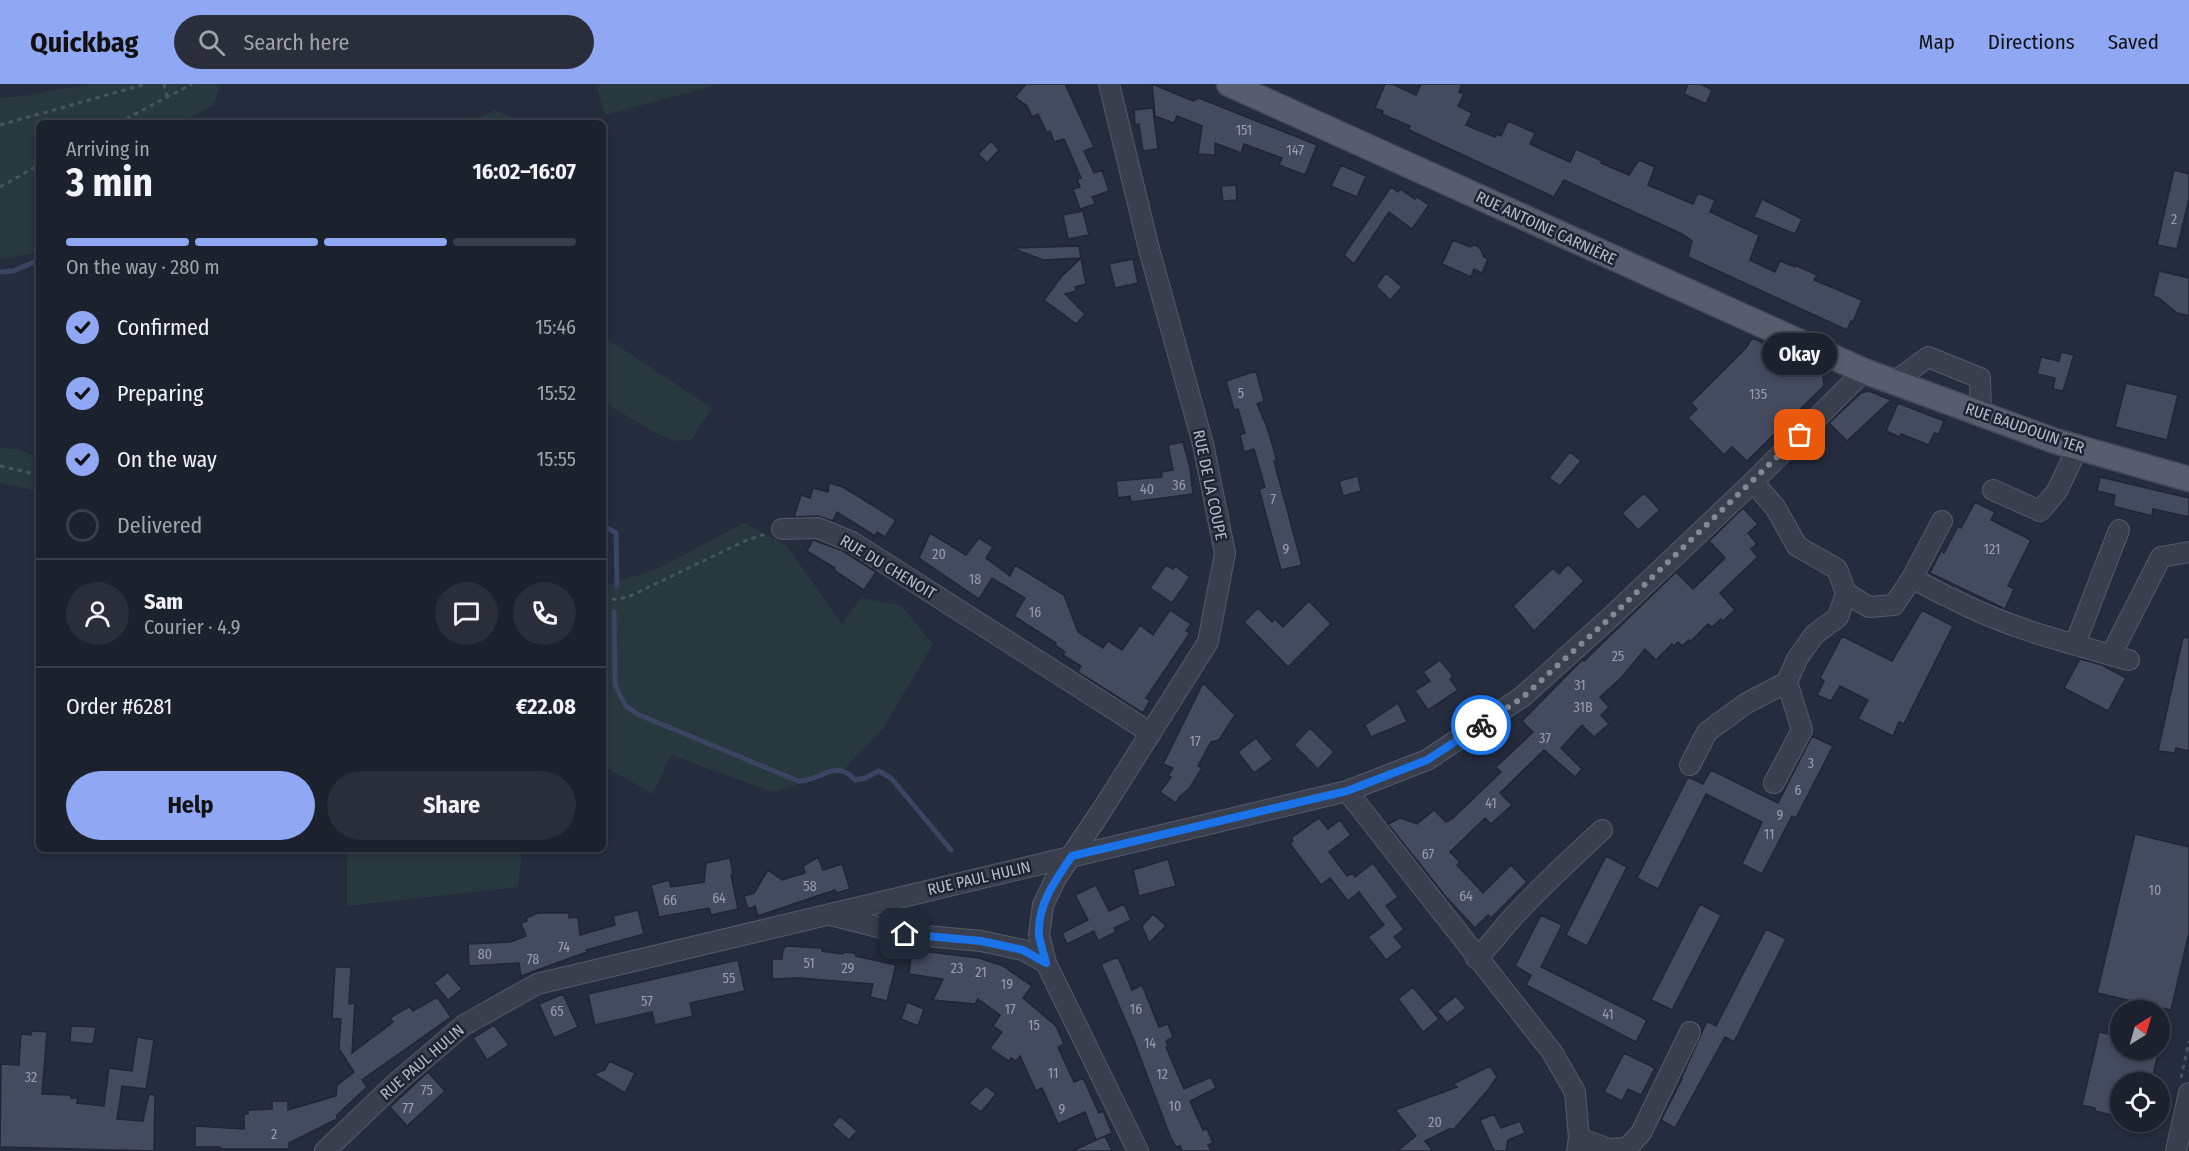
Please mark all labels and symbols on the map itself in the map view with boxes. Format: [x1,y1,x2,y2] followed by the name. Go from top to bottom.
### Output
[1236,122,1252,139] house number: 151
[1286,142,1304,159] house number: 147
[1473,187,1619,269] street label: RUE ANTOINE CARNIÈRE
[2171,211,2177,228] house number: 2
[1762,333,1838,375] callout: Okay
[1238,385,1244,402] house number: 5
[1749,386,1767,403] house number: 135
[1963,399,2087,457] street label: RUE BAUDOUIN 1ER
[1774,409,1825,460] pin
[1189,428,1231,542] street label: RUE DE LA COUPE
[1172,477,1186,494] house number: 36
[1140,481,1154,498] house number: 40
[1270,491,1276,508] house number: 7
[837,531,940,603] street label: RUE DU CHENOIT
[1283,541,1290,558] house number: 9
[1984,541,2000,558] house number: 121
[932,546,946,563] house number: 20
[969,571,981,588] house number: 18
[1029,604,1041,621] house number: 16
[1612,648,1624,665] house number: 25
[1574,677,1586,694] house number: 31
[1451,695,1511,755] courier
[1573,699,1593,716] house number: 31B
[1539,730,1551,747] house number: 37
[1189,733,1201,750] house number: 17
[1808,755,1814,772] house number: 3
[1795,782,1802,799] house number: 6
[1485,795,1497,812] house number: 41
[1777,807,1784,824] house number: 9
[1764,826,1774,843] house number: 11
[1422,846,1434,863] house number: 67
[926,857,1032,899] street label: RUE PAUL HULIN
[803,878,817,895] house number: 58
[2149,882,2161,899] house number: 10
[1459,888,1473,905] house number: 64
[712,890,726,907] house number: 64
[663,892,677,909] house number: 66
[879,908,930,959] pin
[558,939,570,956] house number: 74
[478,946,492,963] house number: 80
[527,951,539,968] house number: 78
[803,955,815,972] house number: 51
[842,960,855,977] house number: 29
[951,960,963,977] house number: 23
[975,964,987,981] house number: 21
[723,970,735,987] house number: 55
[1001,976,1013,993] house number: 19
[641,993,653,1010] house number: 57
[2110,1000,2170,1060] north arrow
[1004,1001,1016,1018] house number: 17
[1130,1001,1142,1018] house number: 16
[550,1003,564,1020] house number: 65
[1602,1006,1614,1023] house number: 41
[1028,1017,1040,1034] house number: 15
[376,1020,468,1104] street label: RUE PAUL HULIN
[1144,1035,1156,1052] house number: 14
[1048,1065,1058,1082] house number: 11
[1156,1066,1168,1083] house number: 12
[25,1069,37,1086] house number: 32
[421,1082,433,1099] house number: 75
[1169,1098,1181,1115] house number: 10
[402,1100,414,1117] house number: 77
[1059,1101,1066,1118] house number: 9
[1428,1114,1442,1131] house number: 20
[271,1126,277,1143] house number: 2

